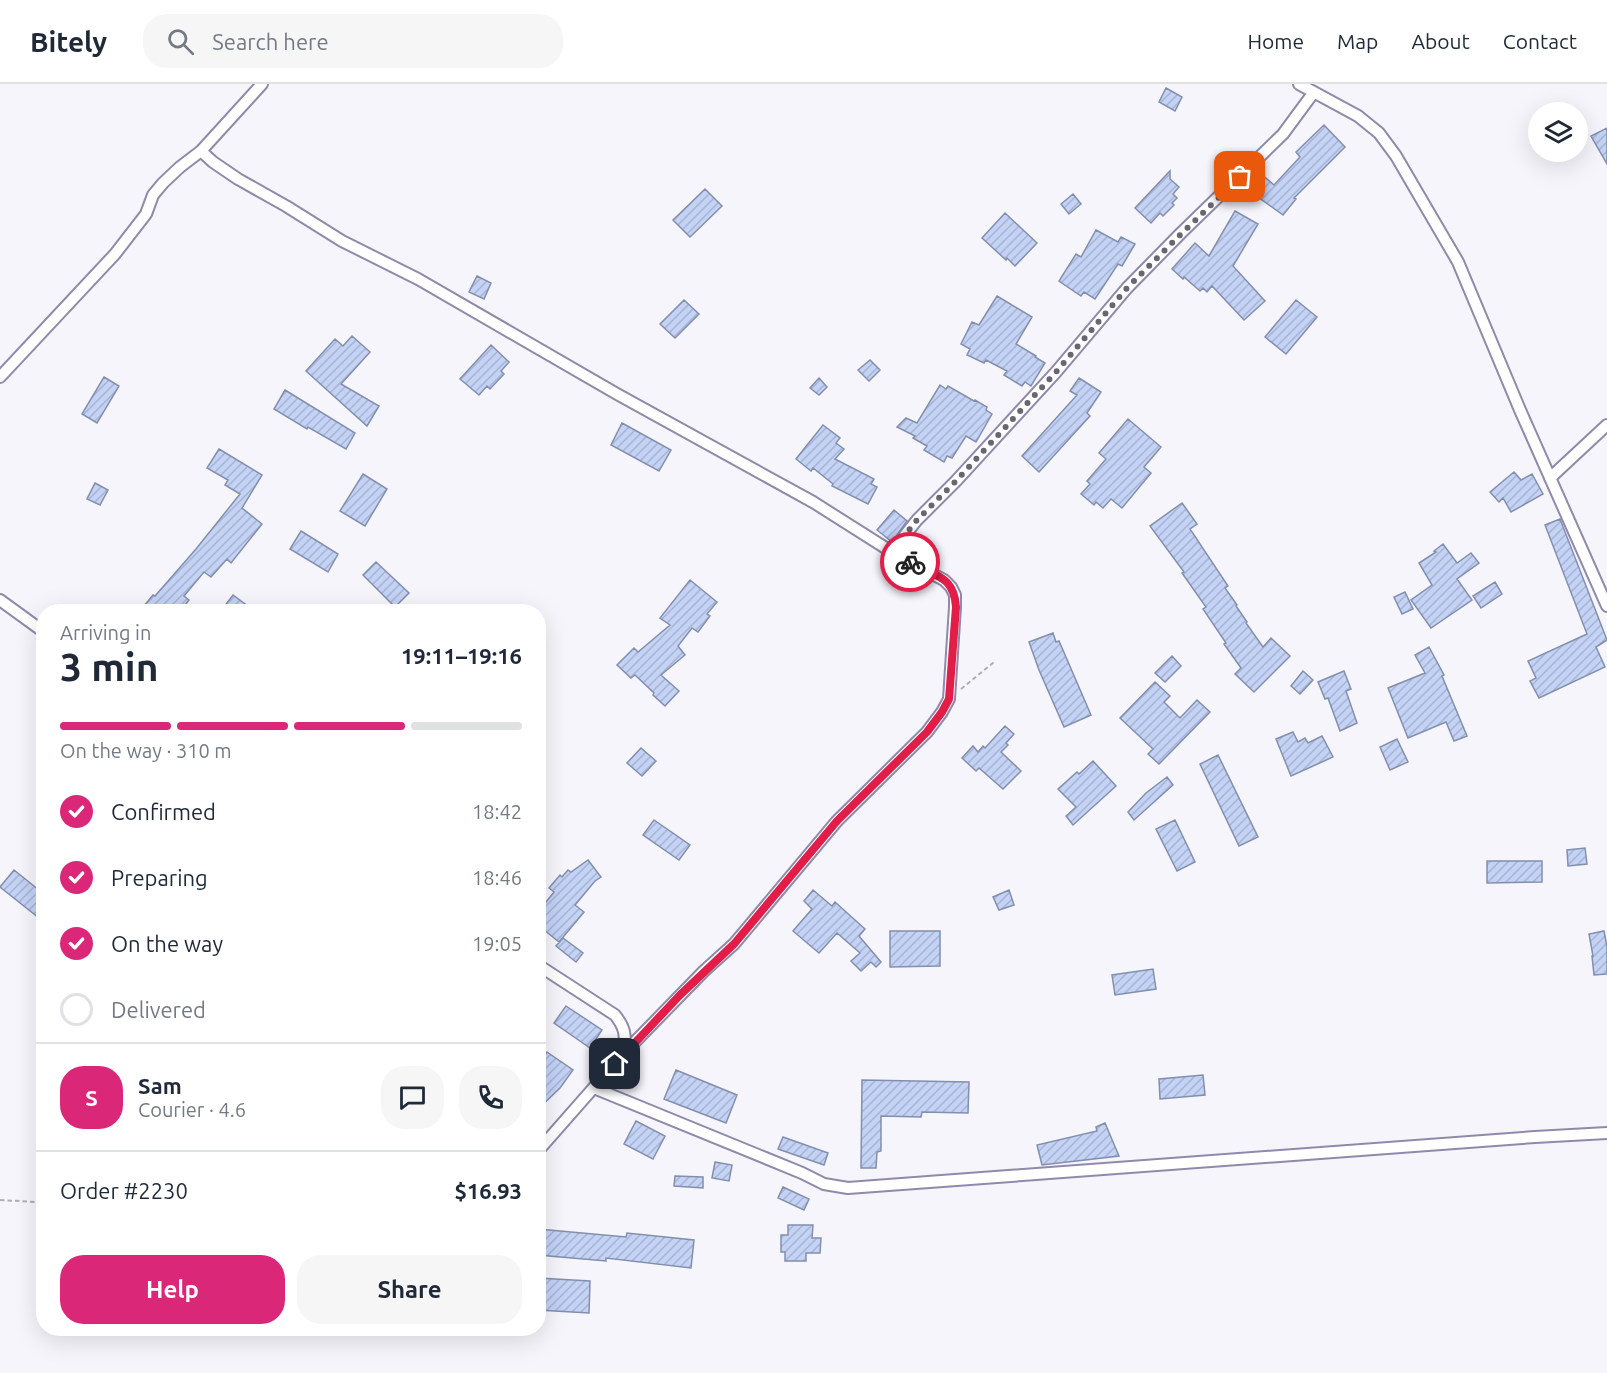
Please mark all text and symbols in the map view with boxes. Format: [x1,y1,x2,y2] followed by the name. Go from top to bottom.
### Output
[143,14,563,68] search box
[164,25,197,58] icon: search
[30,26,107,57] text: Bitely
[212,29,329,54] text: Search here
[1247,29,1304,53] text: Home
[1337,29,1378,53] text: Map
[1411,29,1470,53] text: About
[1503,29,1577,53] text: Contact
[1528,102,1588,162] map controls
[1528,102,1588,162] button: layers
[1214,151,1265,202] pin
[1223,160,1256,193] icon: bag
[880,532,940,592] courier
[894,546,927,579] icon: bike
[60,621,151,644] text: Arriving in
[401,643,522,668] text: 19:11–19:16
[60,645,159,688] text: 3 min
[60,739,232,762] text: On the way · 310 m
[60,795,93,828] icon: check
[111,799,216,824] text: Confirmed
[472,800,522,823] text: 18:42
[60,861,93,894] icon: check
[111,865,208,890] text: Preparing
[472,866,522,889] text: 18:46
[60,927,93,960] icon: check
[111,931,223,956] text: On the way
[472,932,522,955] text: 19:05
[111,997,206,1022] text: Delivered
[589,1038,640,1089] pin
[598,1047,631,1080] icon: home
[381,1066,444,1129] button: chat
[459,1066,522,1129] button: phone
[138,1073,182,1098] text: Sam
[85,1085,98,1110] text: S
[138,1098,246,1121] text: Courier · 4.6
[60,1178,188,1203] text: Order #2230
[455,1178,522,1203] text: $16.93
[60,1255,285,1324] button: Help
[297,1255,522,1324] button: Share

